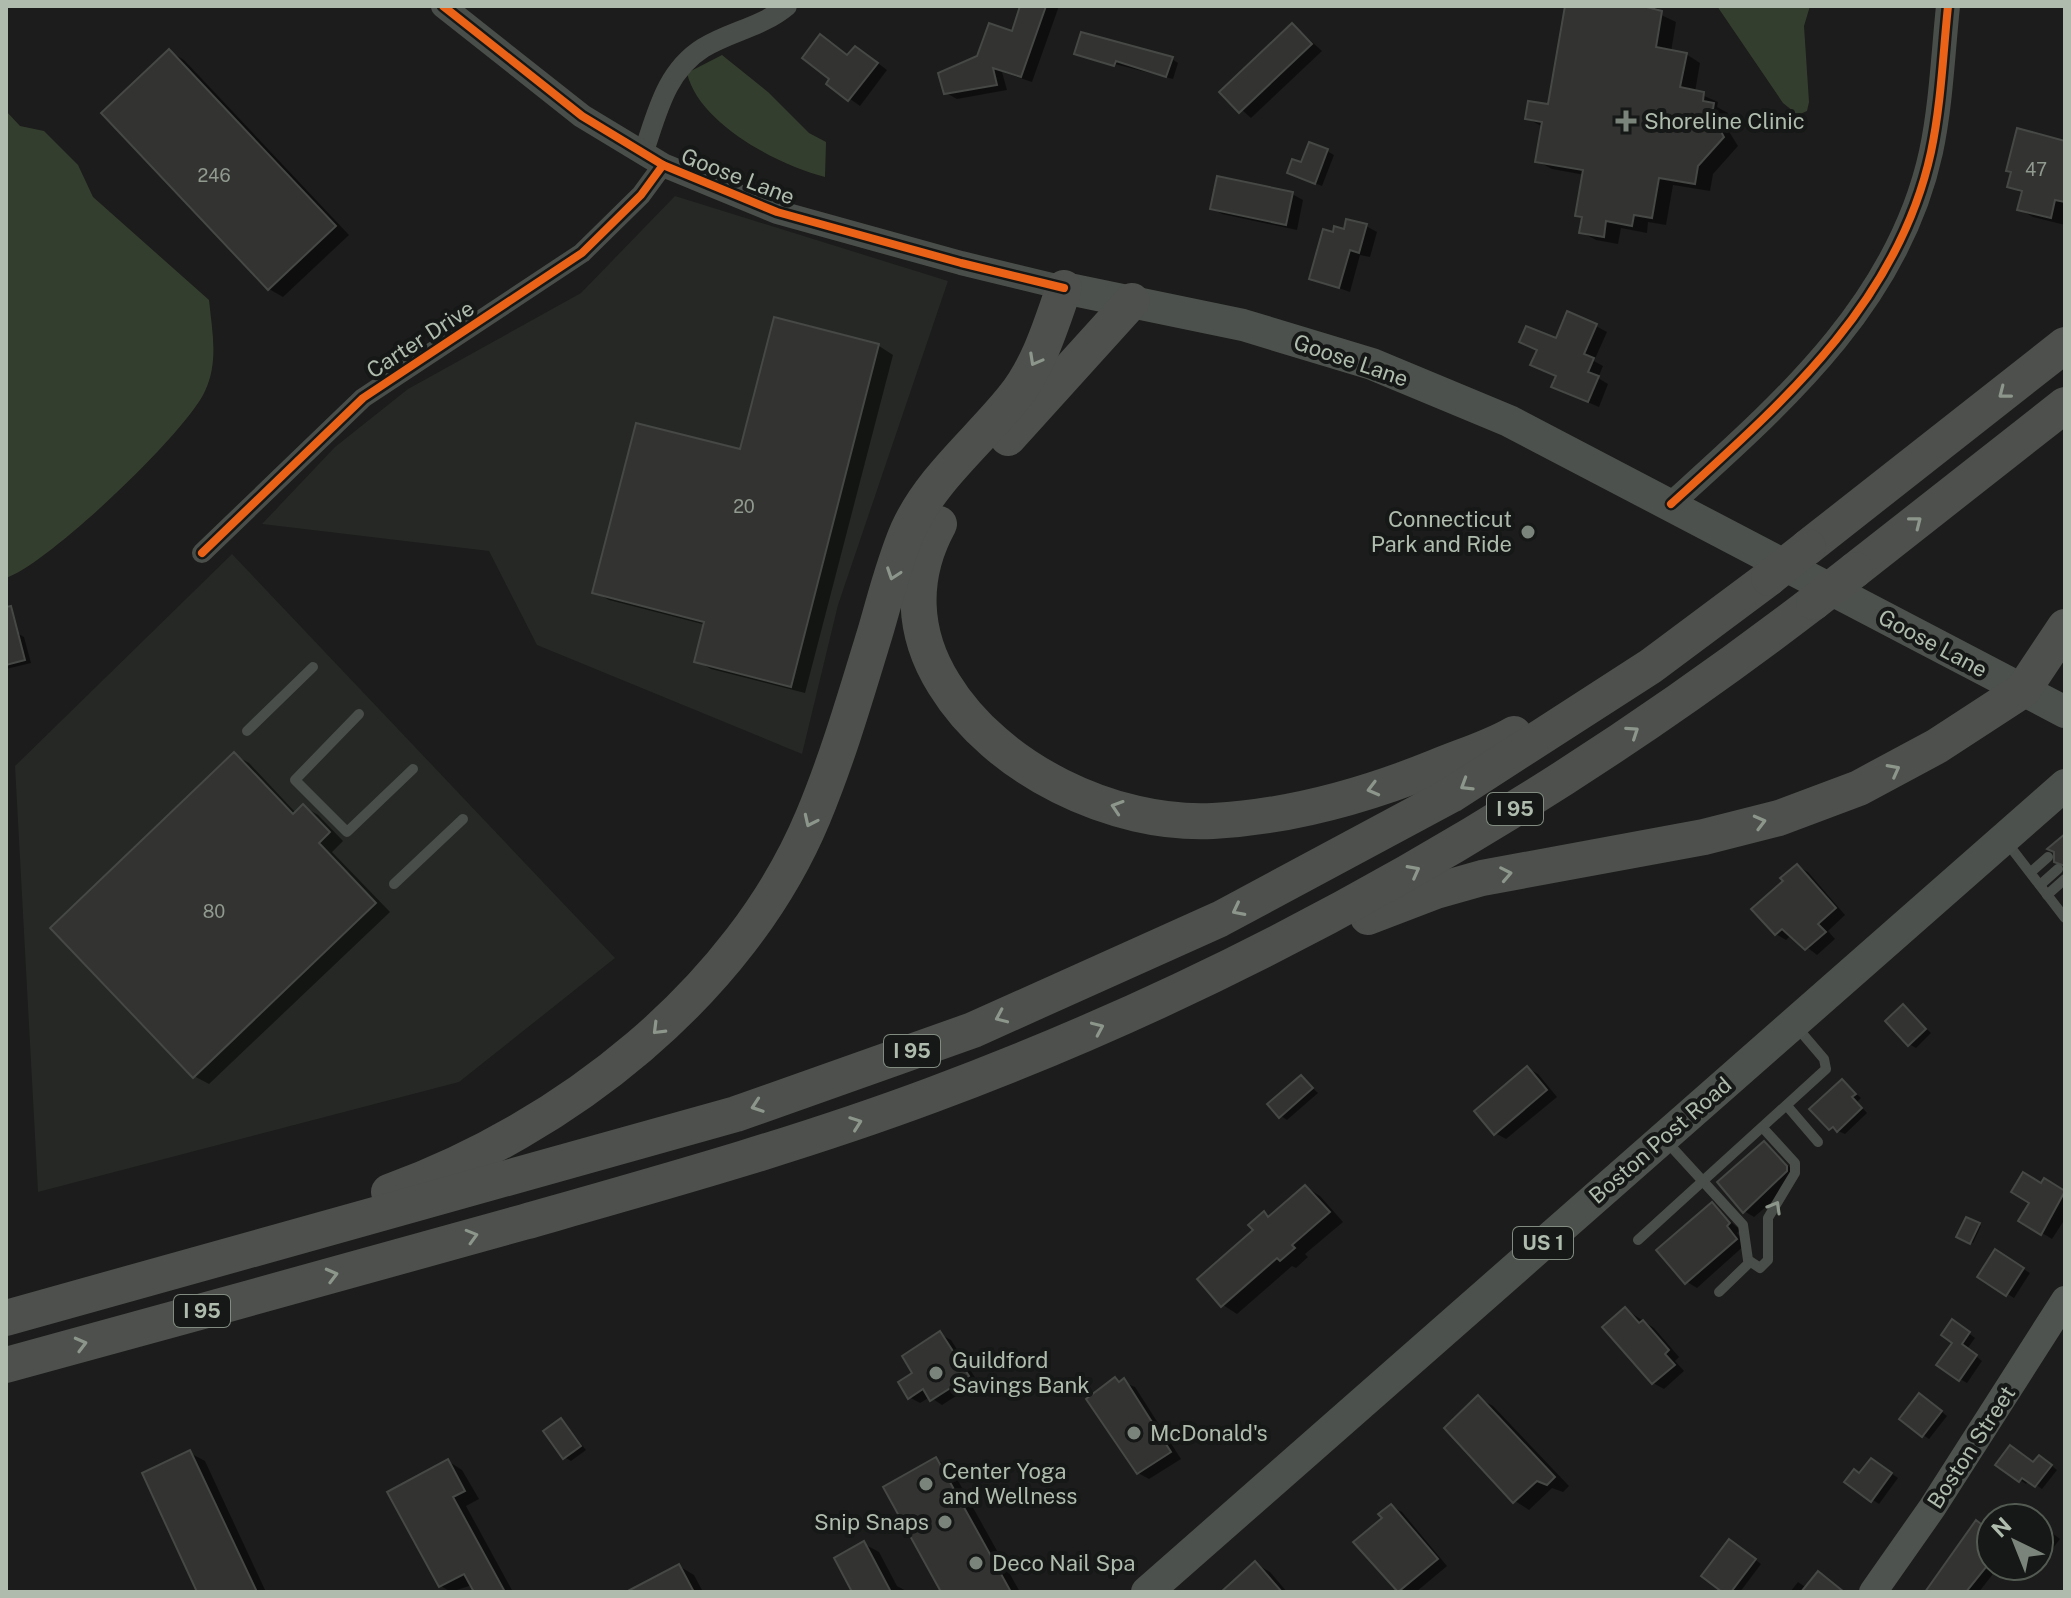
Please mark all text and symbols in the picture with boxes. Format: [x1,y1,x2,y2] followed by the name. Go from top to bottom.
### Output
[1644,108,1805,134] place label: Shoreline Clinic
[1615,110,1637,132] marker: Shoreline Clinic
[678,142,798,210] street label: Goose Lane
[2025,159,2047,180] house number: 47
[197,165,231,186] house number: 246
[361,295,479,383] street label: Carter Drive
[1290,328,1412,392] street label: Goose Lane
[1029,351,1045,366] one-way arrow
[1999,383,2013,398] one-way arrow
[733,496,755,517] house number: 20
[1371,506,1512,557] place label: Connecticut Park and Ride
[1907,517,1921,532] one-way arrow
[1519,523,1537,541] marker: Connecticut Park and Ride
[887,567,903,581] one-way arrow
[1874,603,1992,683] street label: Goose Lane
[1625,727,1639,742] one-way arrow
[1886,765,1901,780] one-way arrow
[1460,775,1475,791] one-way arrow
[1366,780,1380,797] one-way arrow
[1487,793,1543,825] road number: I 95
[1111,800,1125,816] one-way arrow
[804,812,820,827] one-way arrow
[1753,815,1767,832] one-way arrow
[1405,865,1419,881] one-way arrow
[1498,866,1512,883] one-way arrow
[203,901,225,922] house number: 80
[1232,901,1247,916] one-way arrow
[995,1008,1009,1024] one-way arrow
[653,1020,667,1034] one-way arrow
[1089,1021,1104,1037] one-way arrow
[884,1035,940,1067] road number: I 95
[1584,1071,1736,1209] street label: Boston Post Road
[751,1097,765,1113] one-way arrow
[848,1116,862,1132] one-way arrow
[1765,1201,1781,1216] one-way arrow
[1513,1227,1573,1259] road number: US 1
[465,1229,479,1246] one-way arrow
[324,1268,338,1285] one-way arrow
[174,1295,230,1327] road number: I 95
[74,1337,88,1354] one-way arrow
[952,1347,1090,1398] place label: Guildford Savings Bank
[927,1364,945,1382] marker: Guildford Savings Bank
[1922,1381,2020,1513] street label: Boston Street
[1150,1420,1268,1446] place label: McDonald's
[1125,1424,1143,1442] marker: McDonald's
[942,1458,1077,1509] place label: Center Yoga and Wellness
[917,1475,935,1493] marker: Center Yoga and Wellness
[1975,1502,2055,1582] north arrow
[814,1509,929,1535] place label: Snip Snaps
[1986,1512,2017,1543] text: N
[936,1513,954,1531] marker: Snip Snaps
[992,1550,1135,1576] place label: Deco Nail Spa
[967,1554,985,1572] marker: Deco Nail Spa

